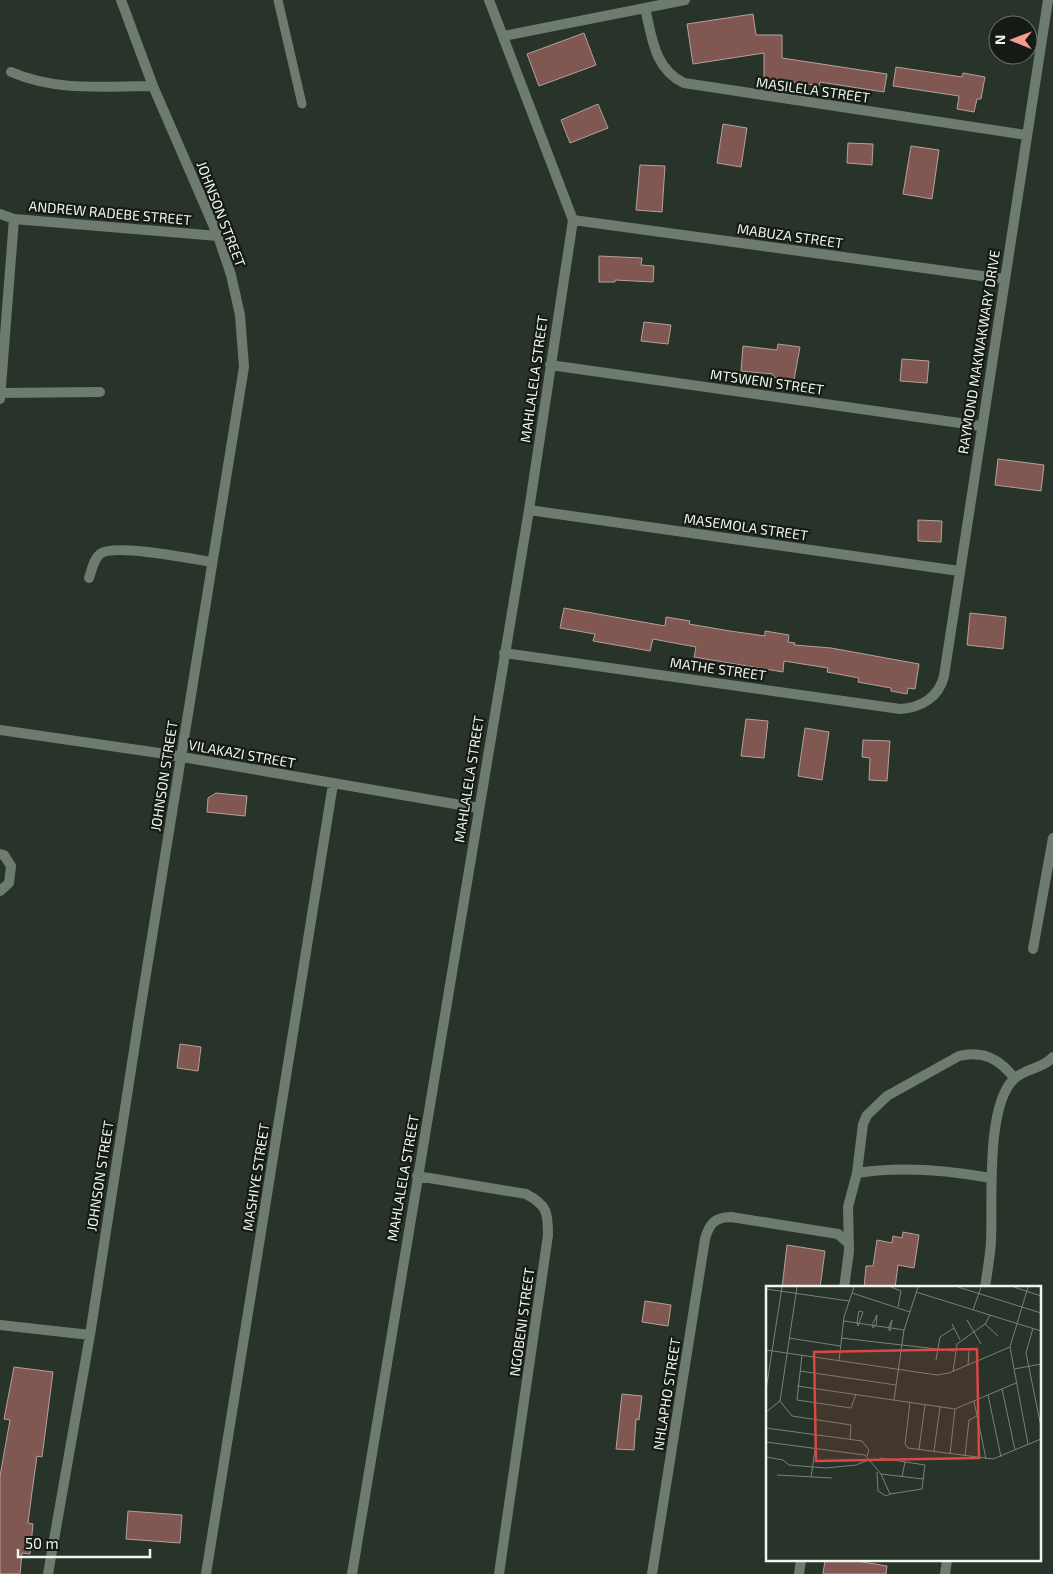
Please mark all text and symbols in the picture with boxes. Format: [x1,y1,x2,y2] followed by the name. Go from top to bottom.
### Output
[988,15,1038,65] north arrow
[991,35,1008,45] text: N
[755,73,871,106] street label: MASILELA STREET
[193,158,249,269] street label: JOHNSON STREET
[28,197,192,228] street label: ANDREW RADEBE STREET
[736,220,844,251] street label: MABUZA STREET
[954,248,1003,455] street label: RAYMOND MAKWAKWARY DRIVE
[516,314,551,444] street label: MAHLALELA STREET
[709,365,825,398] street label: MTSWENI STREET
[683,509,809,544] street label: MASEMOLA STREET
[669,653,767,684] street label: MATHE STREET
[450,714,487,844] street label: MAHLALELA STREET
[146,719,181,833] street label: JOHNSON STREET
[187,736,297,771] street label: VILAKAZI STREET
[383,1113,422,1243] street label: MAHLALELA STREET
[82,1119,117,1233] street label: JOHNSON STREET
[239,1122,272,1232] street label: MASHIYE STREET
[505,1266,538,1377] street label: NGOBENI STREET
[766,1286,1040,1562] inset map
[649,1336,684,1451] street label: NHLAPHO STREET
[18,1526,150,1558] scale bar
[25,1534,59,1552] text: 50 m

